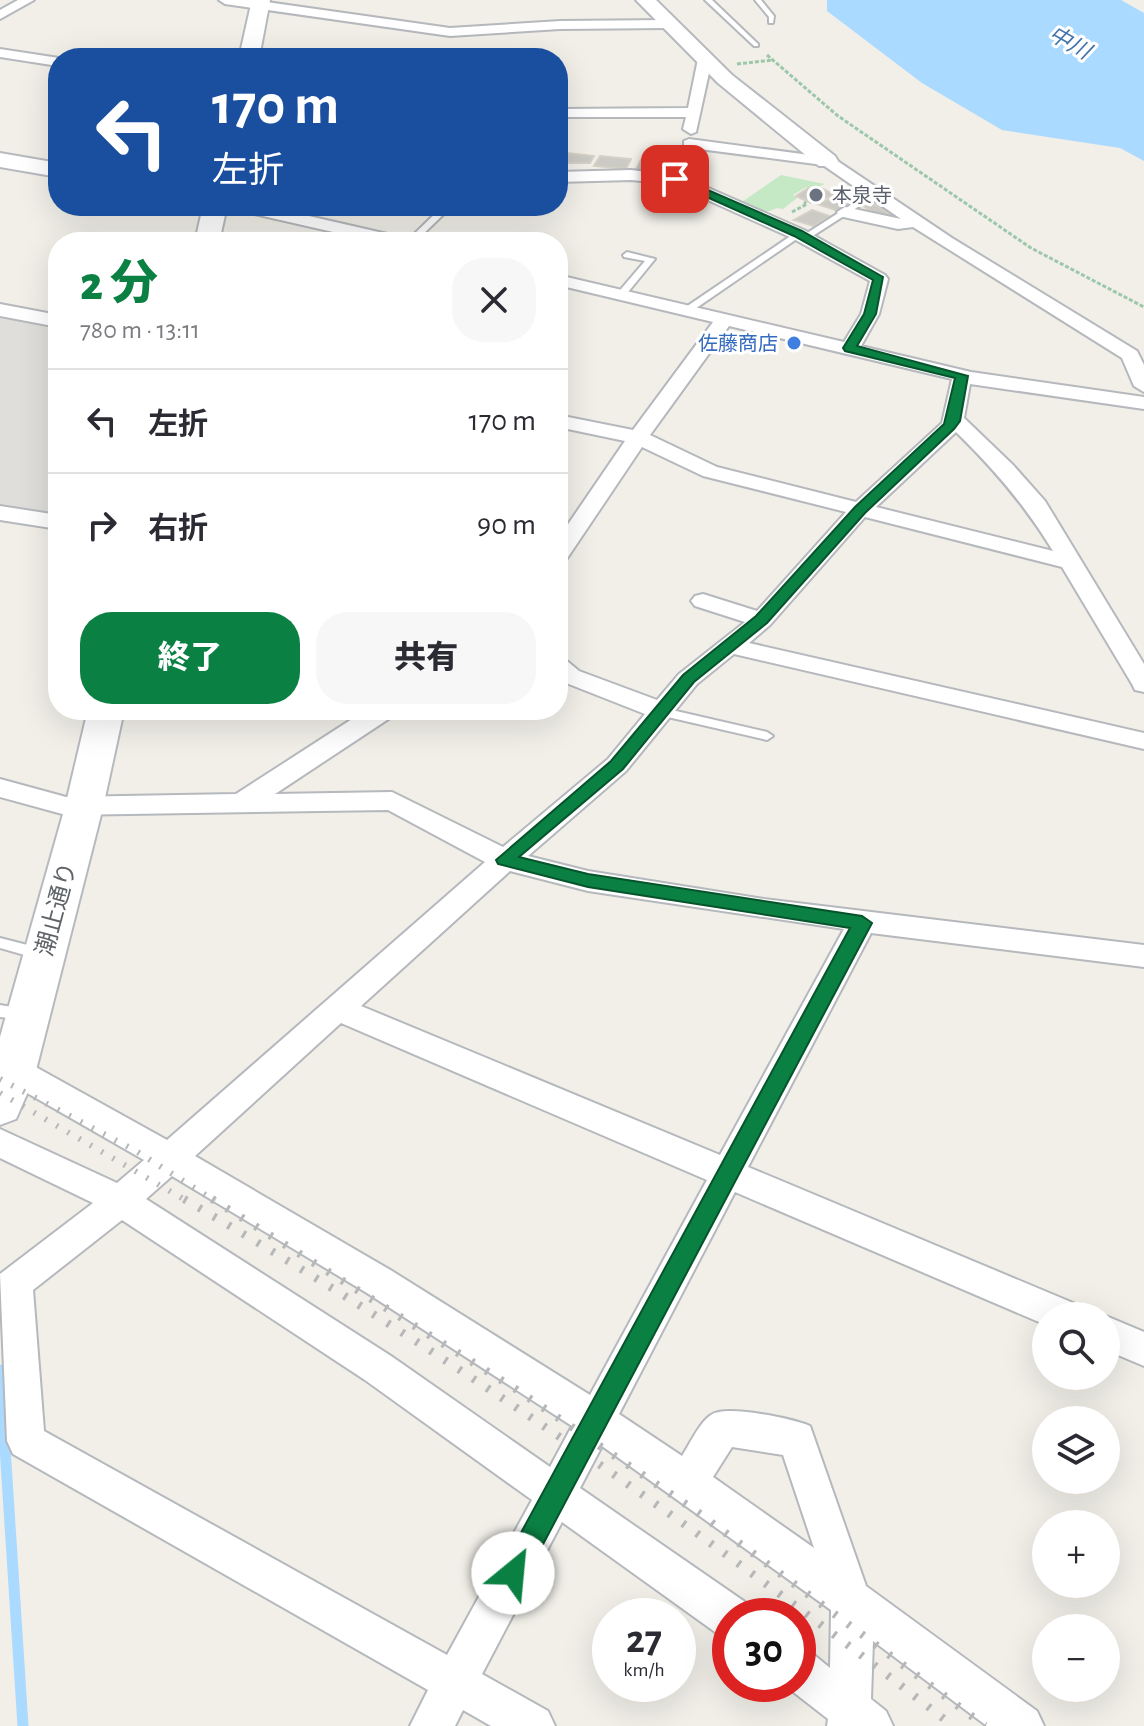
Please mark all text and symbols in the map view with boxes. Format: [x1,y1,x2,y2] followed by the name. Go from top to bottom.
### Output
[1045,22,1096,64] water label: 中川
[212,78,339,134] text: 170 m
[80,80,184,184] icon: left
[641,145,709,213] pin
[212,153,284,189] text: 左折
[653,157,697,201] icon: arrive
[832,185,892,206] place label: 本泉寺
[807,186,825,204] marker: 本泉寺
[452,258,536,342] button: close
[80,261,158,309] text: 2 分
[80,317,200,343] text: 780 m · 13:11
[698,333,778,354] place label: 佐藤商店
[785,334,803,352] marker: 佐藤商店
[80,399,124,443] icon: left
[468,406,536,436] text: 170 m
[148,410,208,440] text: 左折
[80,503,124,547] icon: right
[477,510,536,540] text: 90 m
[148,514,208,544] text: 右折
[80,612,300,704] button: 終了
[316,612,536,704] button: 共有
[31,859,81,959] street label: 潮止通り
[1032,1302,1120,1702] map controls
[1032,1302,1120,1390] button: search
[1032,1406,1120,1494] button: layers
[1032,1510,1120,1598] button: +
[471,1531,555,1615] position arrow
[712,1598,816,1702] speed limit sign: 30
[1032,1614,1120,1702] button: −
[626,1620,662,1660] text: 27
[623,1660,665,1680] text: km/h

